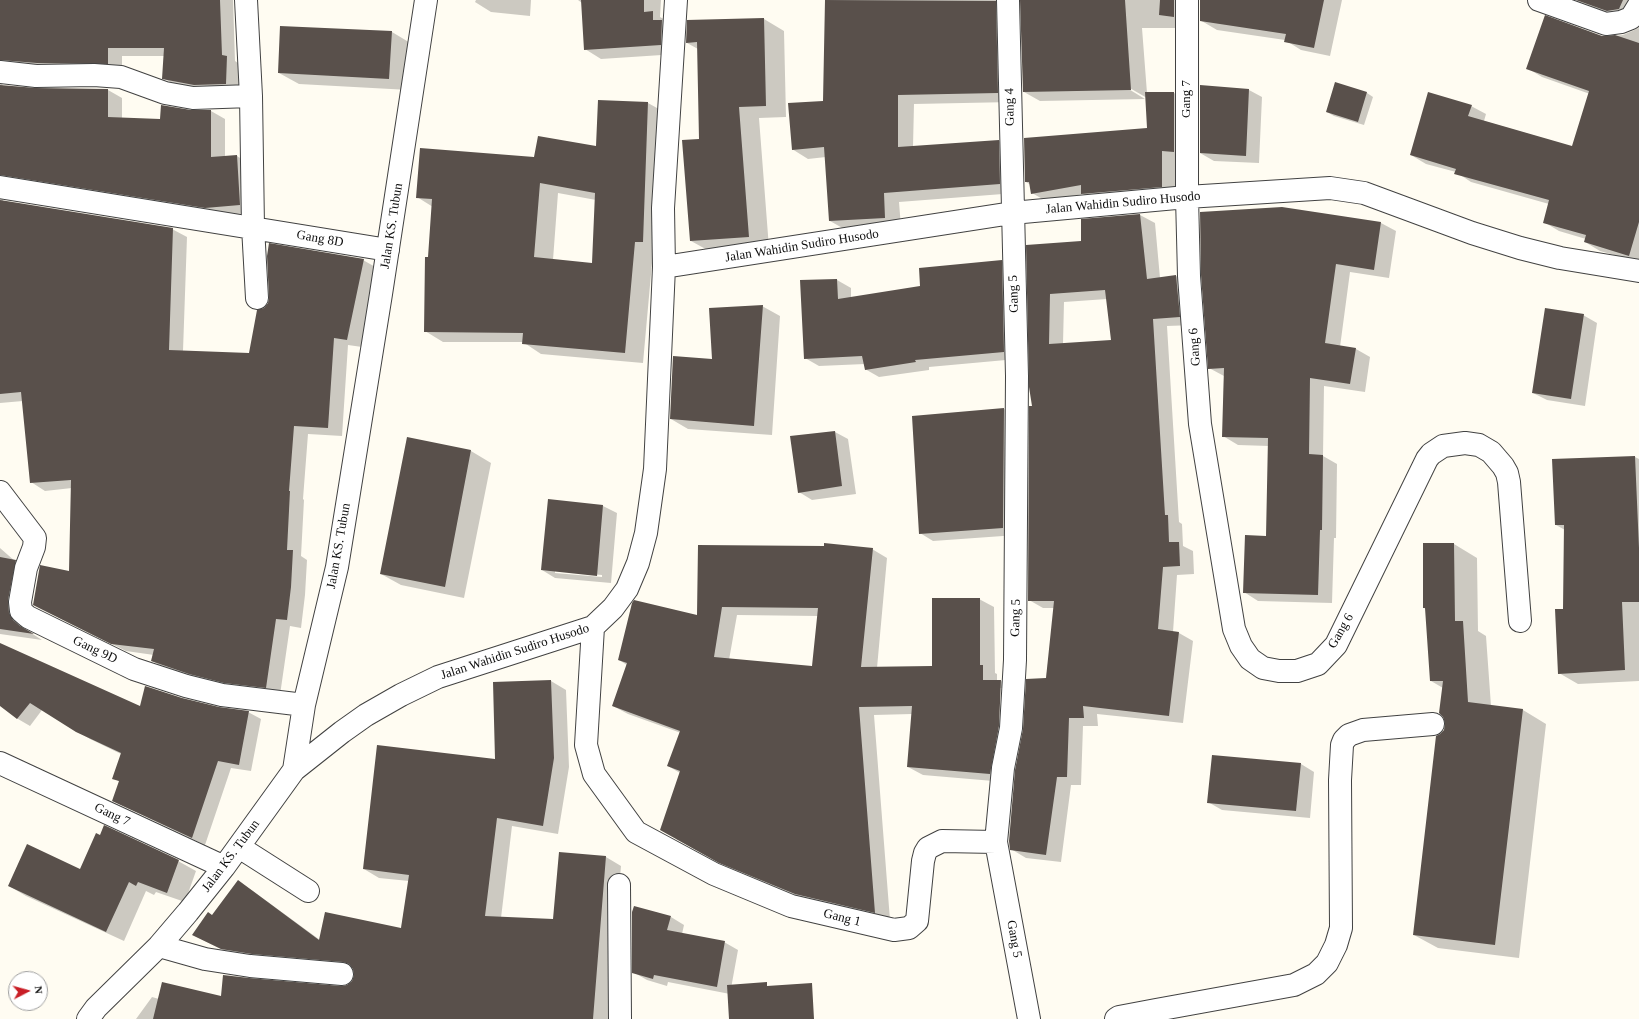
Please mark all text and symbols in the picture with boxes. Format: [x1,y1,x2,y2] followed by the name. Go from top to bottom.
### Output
[1179,80,1195,118] street label: Gang 7
[1002,88,1018,126] street label: Gang 4
[378,182,406,270] street label: Jalan KS. Tubun
[1045,188,1201,218] street label: Jalan Wahidin Sudiro Husodo
[724,226,880,266] street label: Jalan Wahidin Sudiro Husodo
[295,227,345,251] street label: Gang 8D
[1006,275,1022,313] street label: Gang 5
[1186,328,1204,366] street label: Gang 6
[324,502,354,590] street label: Jalan KS. Tubun
[1008,599,1024,637] street label: Gang 5
[1325,611,1357,651] street label: Gang 6
[439,621,591,683] street label: Jalan Wahidin Sudiro Husodo
[70,633,120,667] street label: Gang 9D
[92,800,132,830] street label: Gang 7
[199,817,263,895] street label: Jalan KS. Tubun
[822,906,862,930] street label: Gang 1
[1003,919,1025,959] street label: Gang 5
[8,971,48,1011] north arrow
[33,985,45,994] text: N

